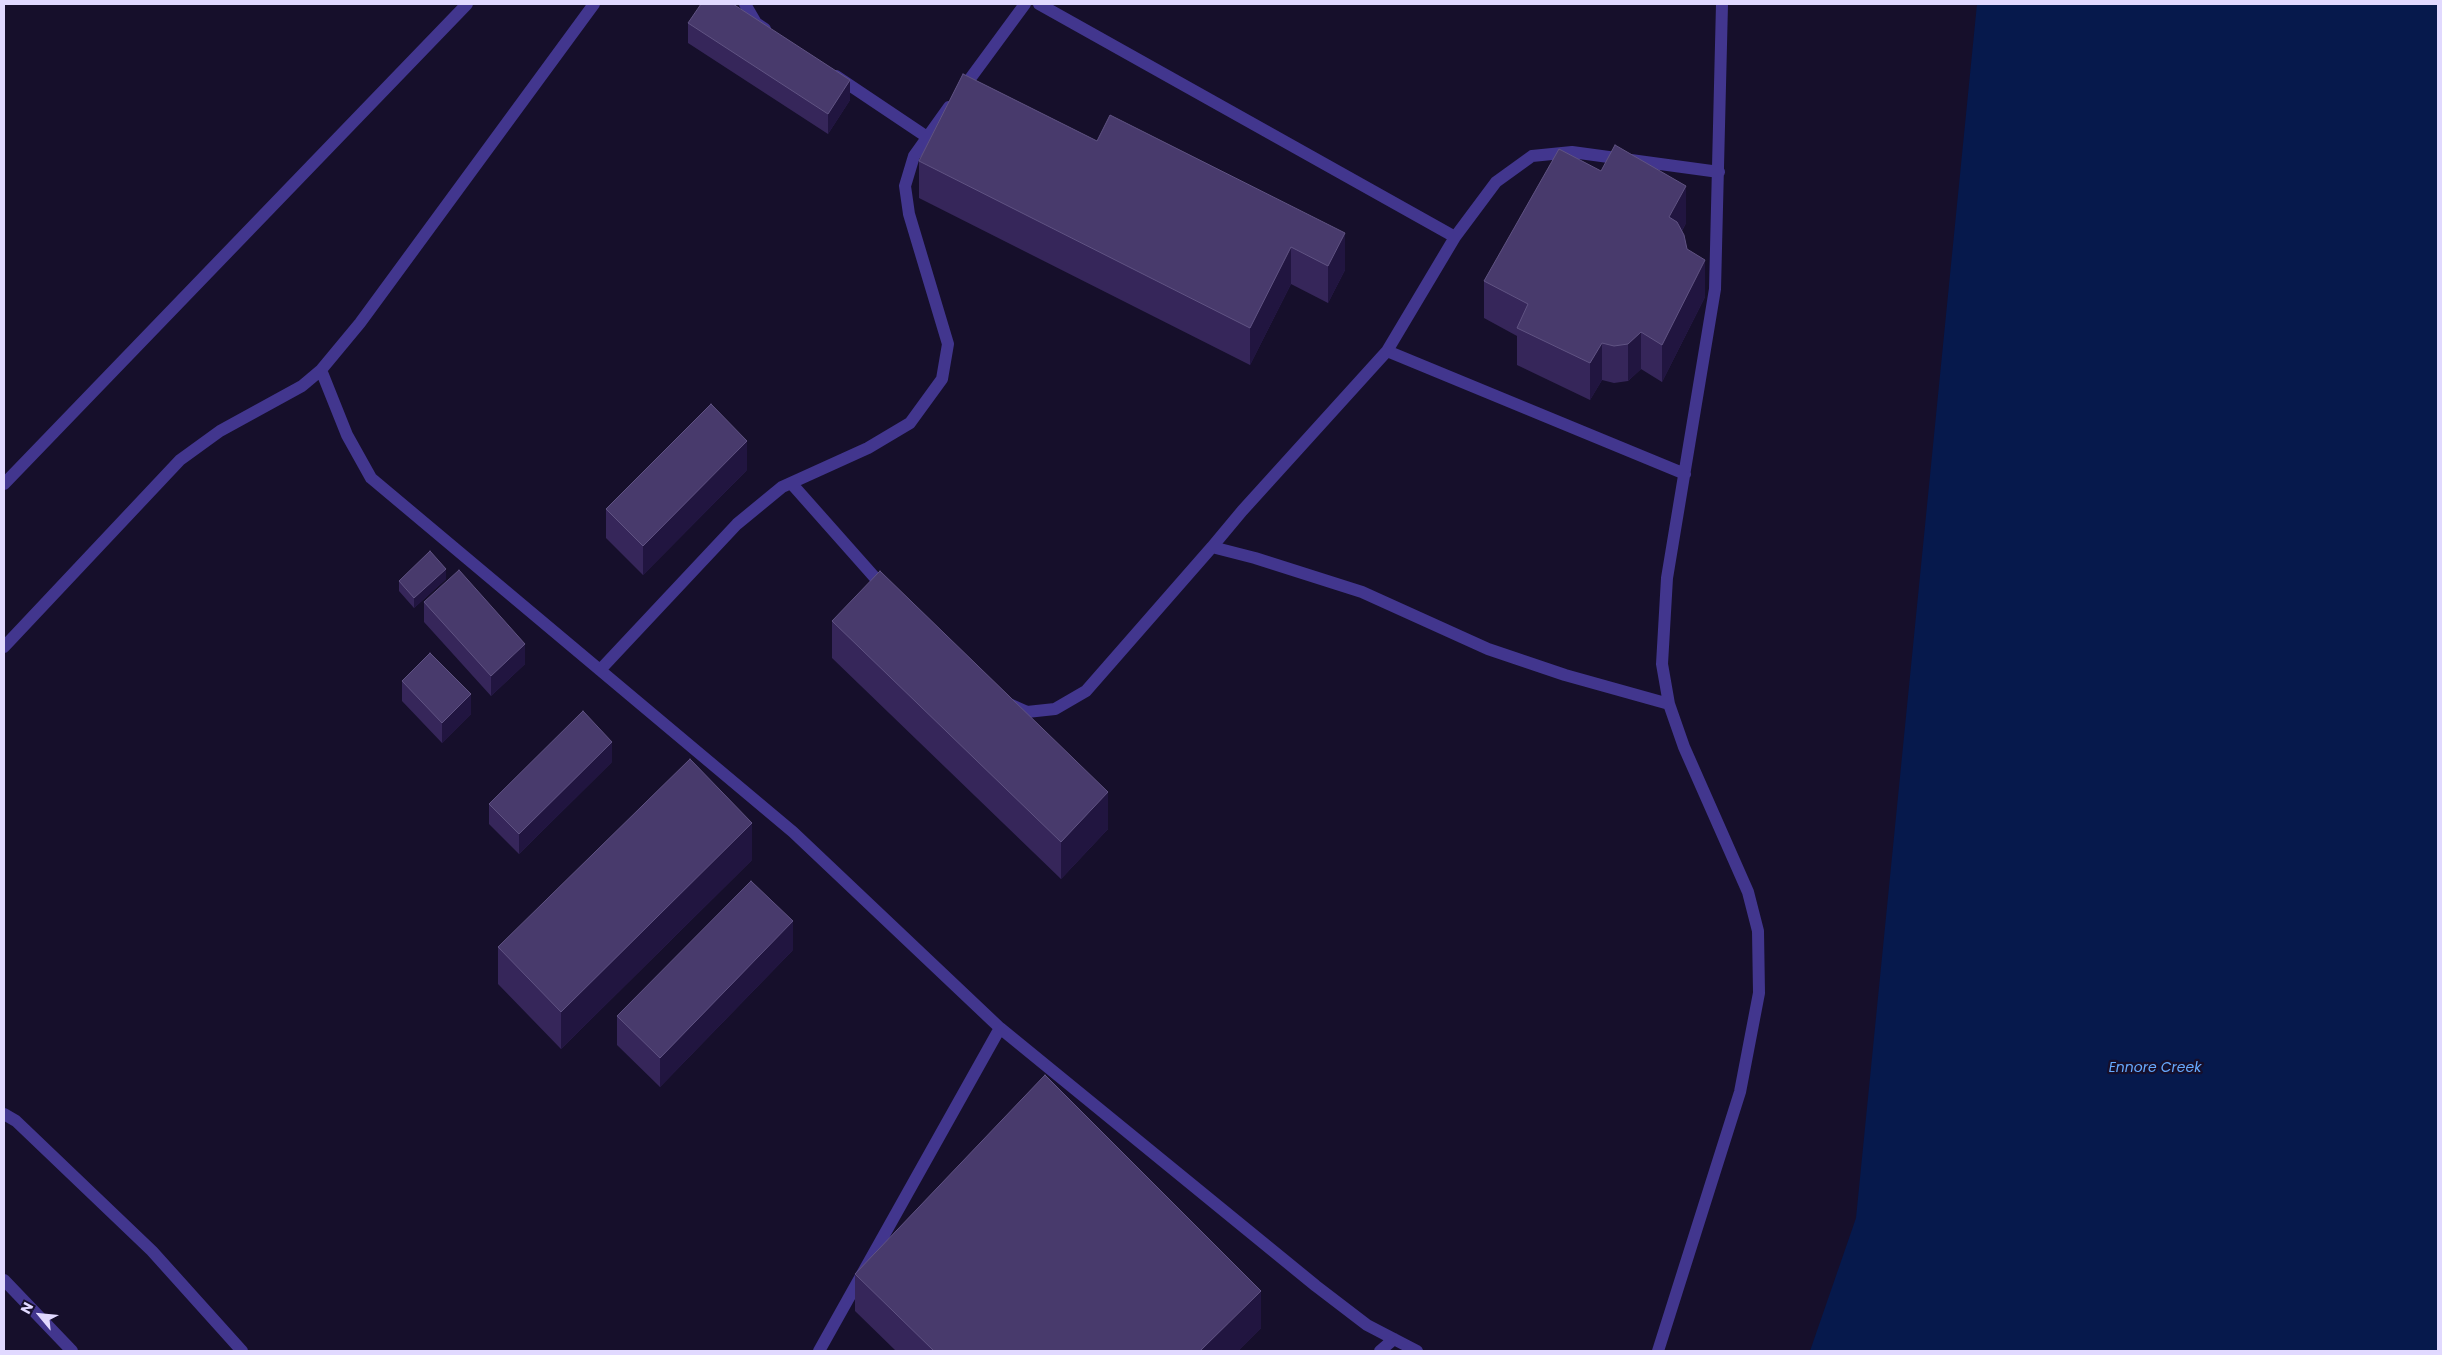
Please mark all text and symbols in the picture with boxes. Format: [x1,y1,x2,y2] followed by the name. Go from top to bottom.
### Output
[2109,1060,2201,1076] water label: Ennore Creek
[15,1290,65,1340] north arrow
[15,1299,38,1317] text: N

